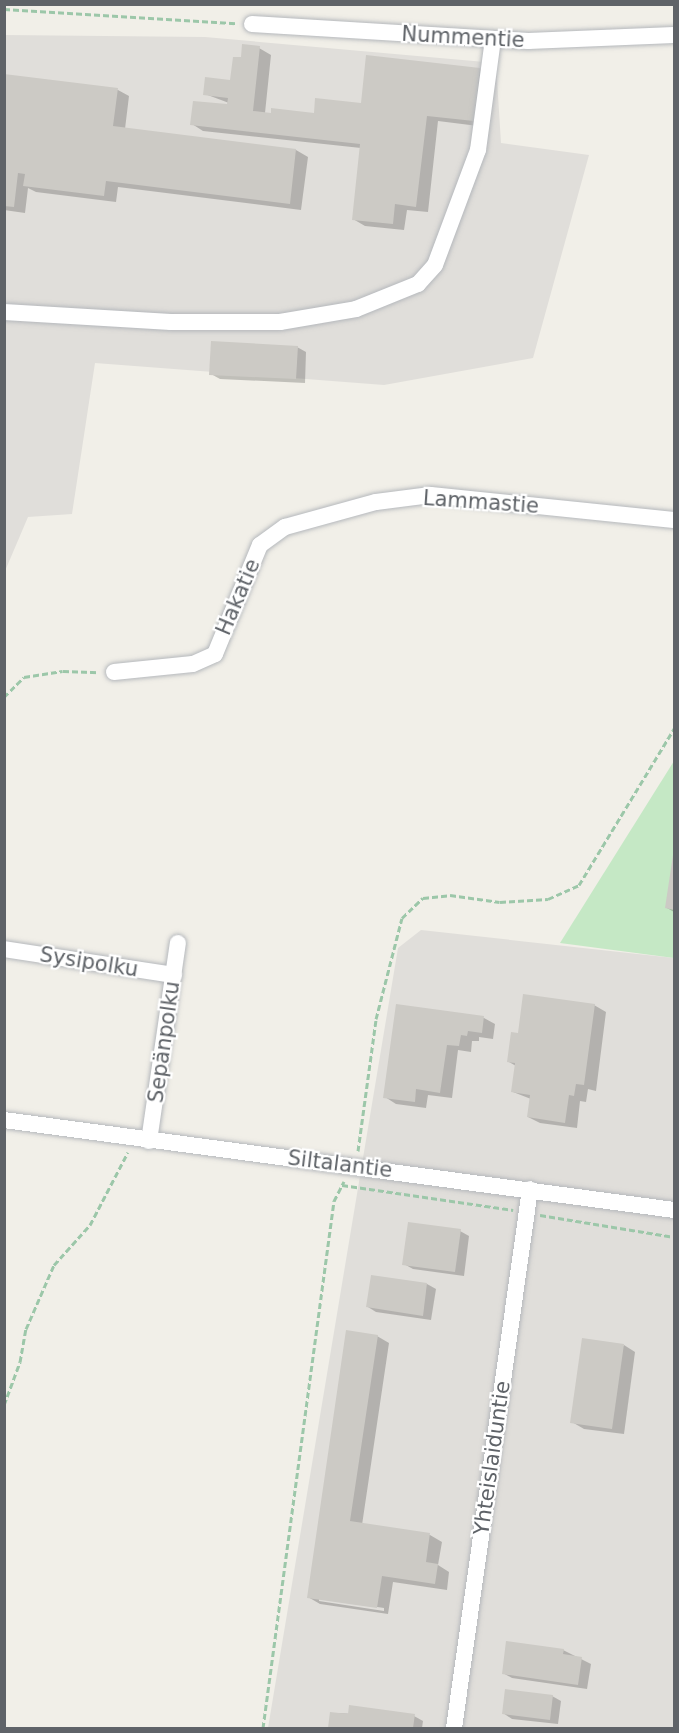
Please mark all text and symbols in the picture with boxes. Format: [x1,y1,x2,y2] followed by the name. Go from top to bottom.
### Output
[401,21,525,53] street label: Nummentie
[422,485,540,519] street label: Lammastie
[211,555,265,639] street label: Hakatie
[38,942,140,982] street label: Sysipolku
[143,980,185,1104] street label: Sepänpolku
[286,1145,394,1183] street label: Siltalantie
[469,1379,515,1537] street label: Yhteislaiduntie

